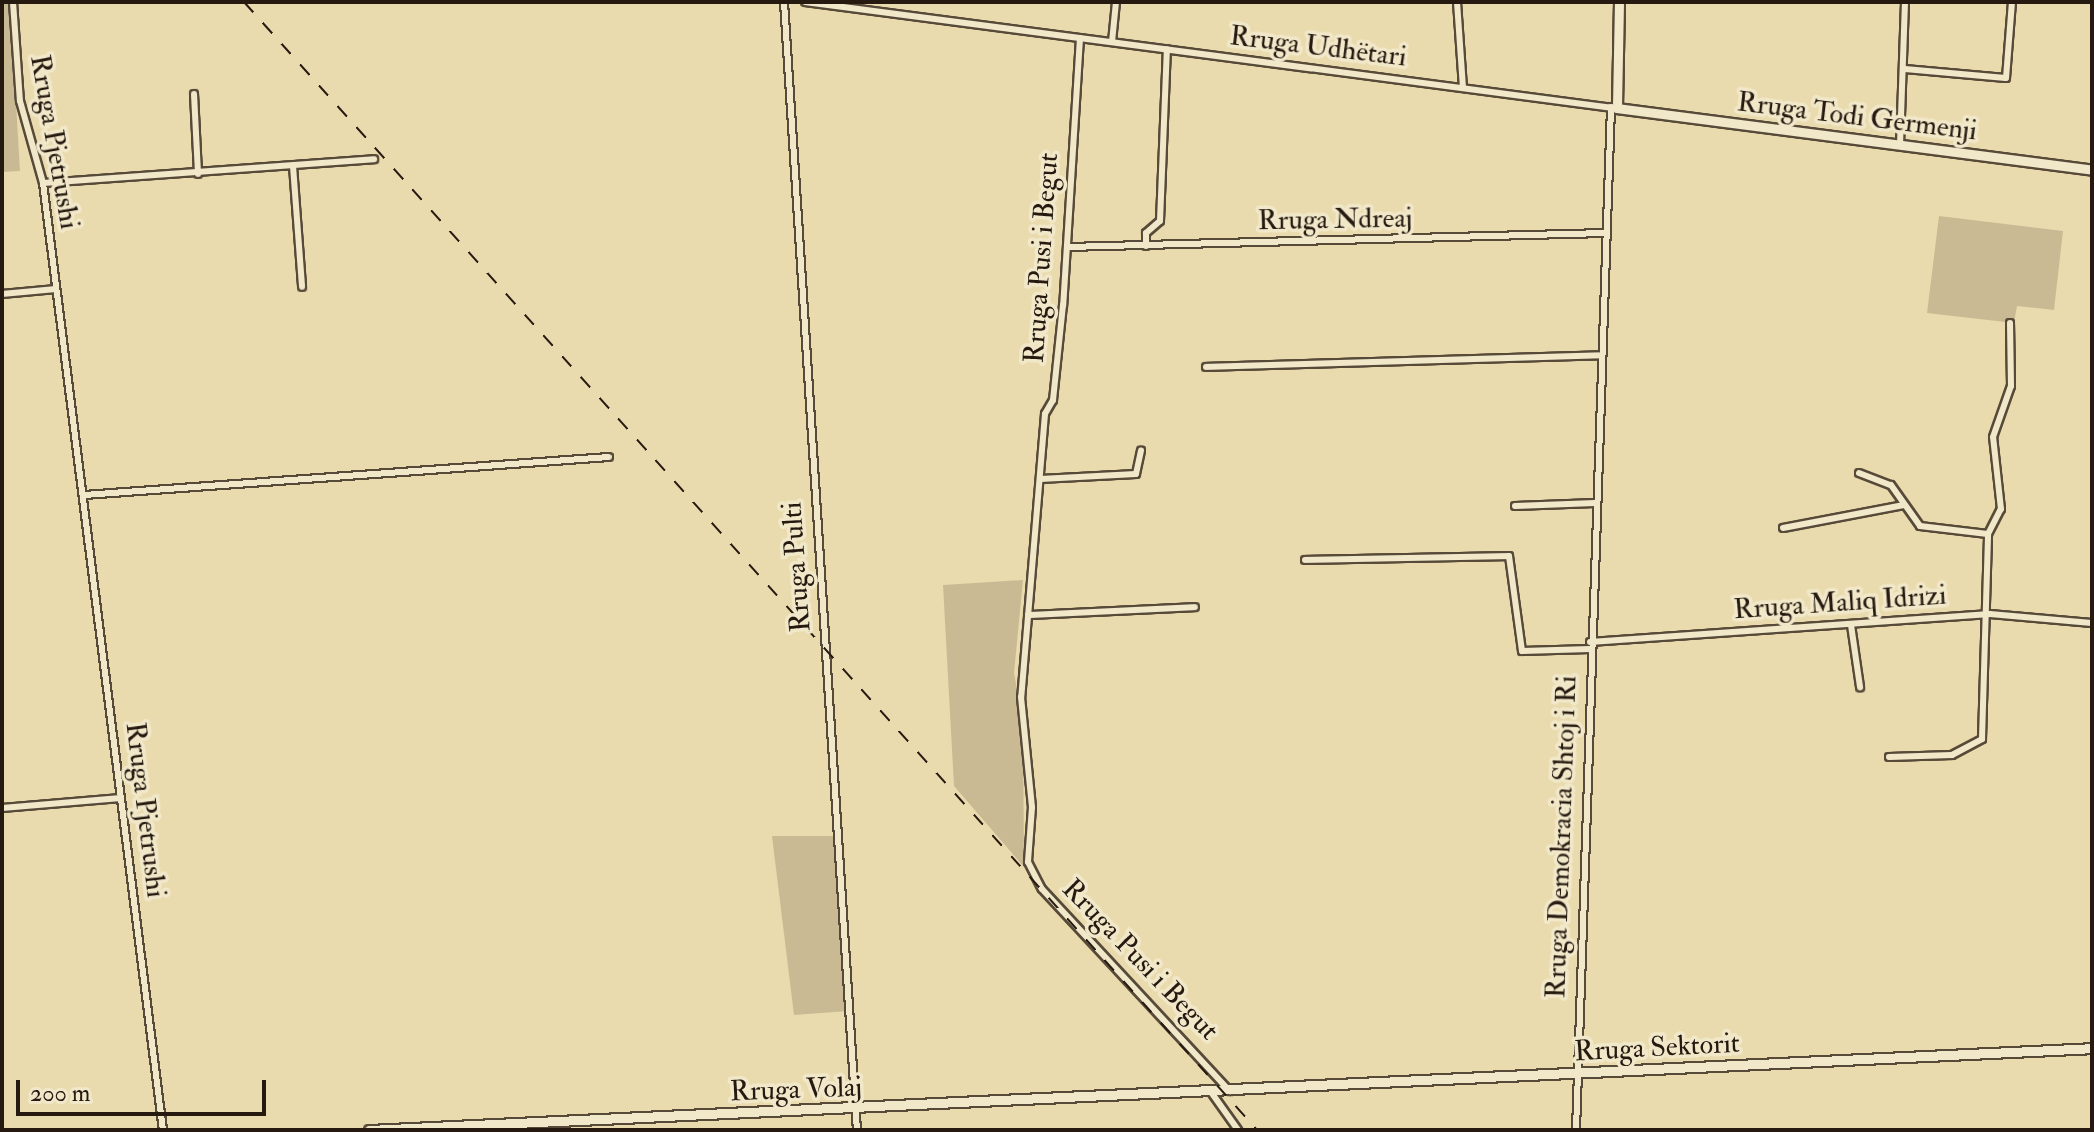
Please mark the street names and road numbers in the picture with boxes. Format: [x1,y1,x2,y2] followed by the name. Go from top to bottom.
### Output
[1228,20,1408,74] street label: Rruga Udhëtari
[22,52,86,232] street label: Rruga Pjetrushi
[1735,86,1979,148] street label: Rruga Todi Germenji
[1018,152,1066,364] street label: Rruga Pusi i Begut
[1258,202,1412,238] street label: Rruga Ndreaj
[776,501,818,633] street label: Rruga Pulti
[1732,579,1948,627] street label: Rruga Maliq Idrizi
[1540,675,1584,999] street label: Rruga Demokracia Shtoj i Ri
[118,720,172,900] street label: Rruga Pjetrushi
[1055,872,1225,1048] street label: Rruga Pusi i Begut
[1573,1027,1741,1069] street label: Rruga Sektorit
[729,1071,863,1109] street label: Rruga Volaj

